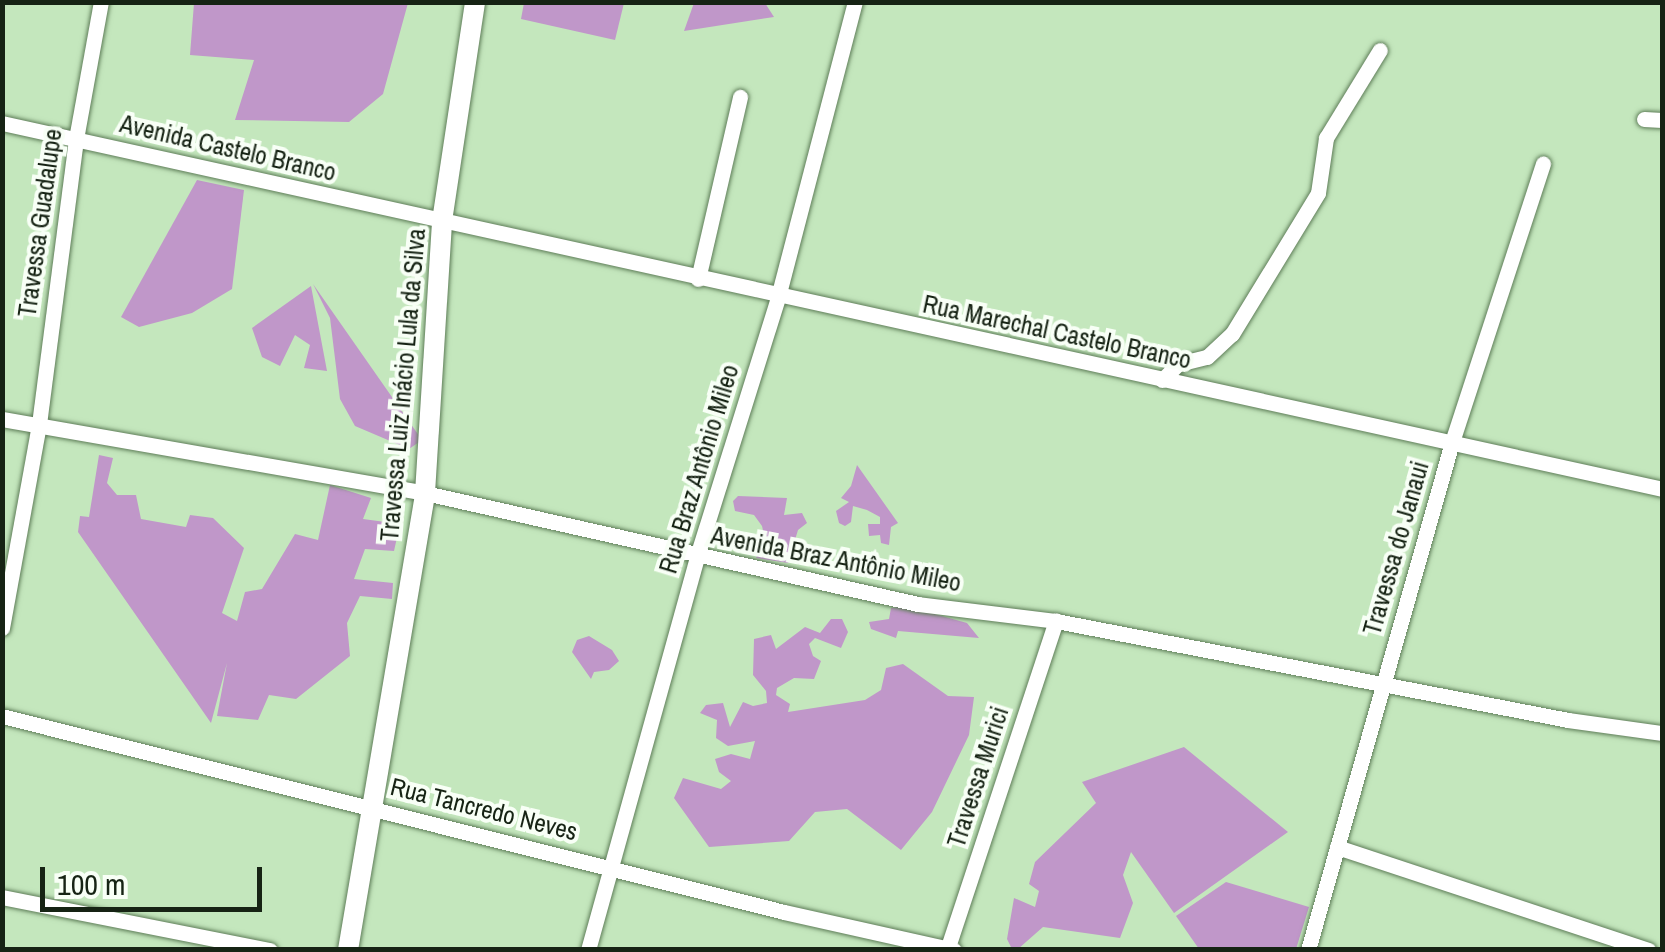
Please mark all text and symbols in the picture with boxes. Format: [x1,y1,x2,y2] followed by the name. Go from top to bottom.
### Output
[117,109,339,187] street label: Avenida Castelo Branco
[12,127,68,319] street label: Travessa Guadalupe
[374,227,432,543] street label: Travessa Luiz Inácio Lula da Silva
[920,289,1194,375] street label: Rua Marechal Castelo Branco
[653,361,745,577] street label: Rua Braz Antônio Mileo
[1357,458,1435,638] street label: Travessa do Janaui
[708,520,964,598] street label: Avenida Braz Antônio Mileo
[941,703,1015,851] street label: Travessa Murici
[387,771,581,847] street label: Rua Tancredo Neves
[45,847,268,909] scale bar
[57,864,125,904] text: 100 m

